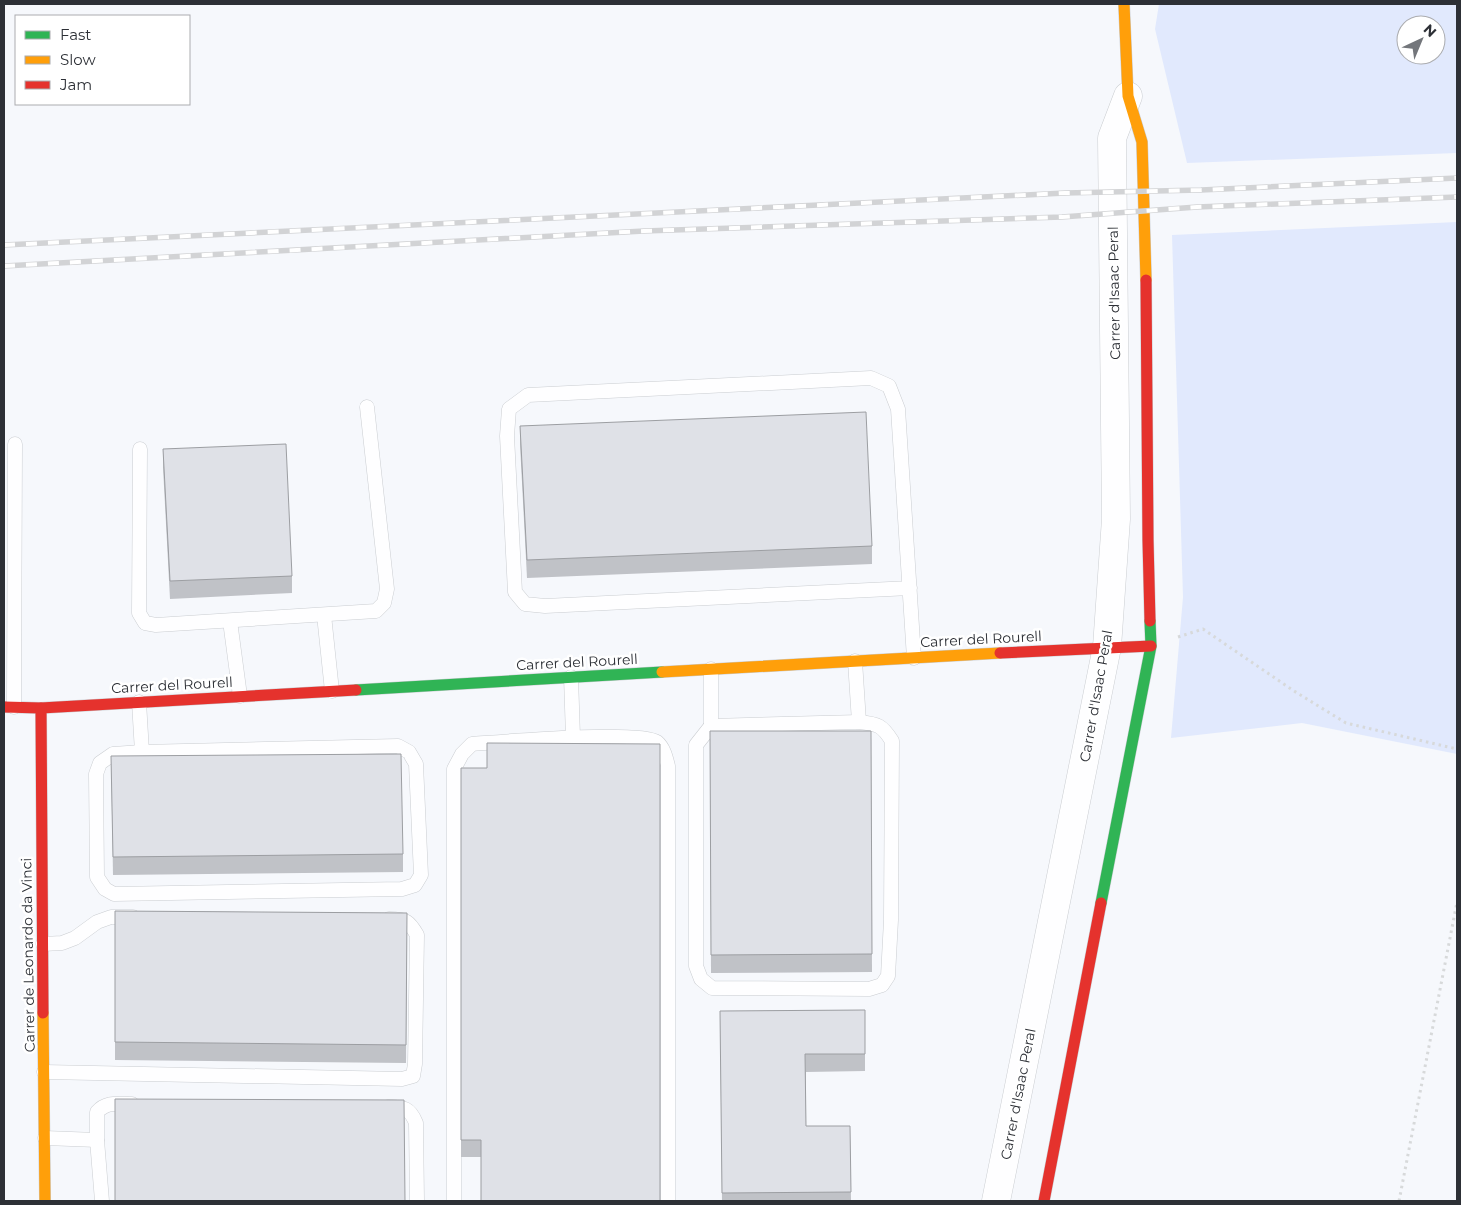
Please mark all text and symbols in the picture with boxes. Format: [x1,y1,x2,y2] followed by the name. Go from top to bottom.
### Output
[15,15,190,105] legend
[1396,15,1446,65] north arrow
[1420,20,1440,41] text: N
[60,25,91,44] text: Fast
[60,50,96,69] text: Slow
[59,75,92,94] text: Jam
[1104,226,1124,360] street label: Carrer d'Isaac Peral
[920,627,1042,651] street label: Carrer del Rourell
[1076,629,1116,763] street label: Carrer d'Isaac Peral
[516,650,638,674] street label: Carrer del Rourell
[111,673,233,697] street label: Carrer del Rourell
[17,858,39,1052] street label: Carrer de Leonardo da Vinci
[996,1027,1040,1161] street label: Carrer d'Isaac Peral

